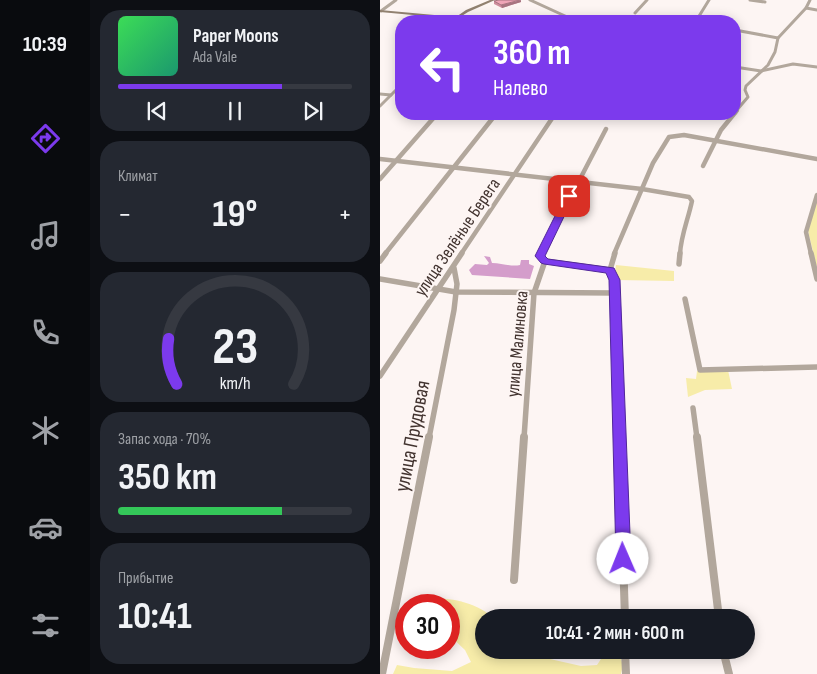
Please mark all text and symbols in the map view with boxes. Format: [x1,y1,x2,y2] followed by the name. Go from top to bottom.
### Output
[193,25,279,48] text: Paper Moons
[23,31,67,58] text: 10:39
[493,32,570,75] text: 360 m
[410,35,475,100] icon: left
[193,48,237,67] text: Ada Vale
[493,75,548,102] text: Налево
[143,97,171,125] icon: previous
[221,97,249,125] icon: pause
[299,97,327,125] icon: next
[28,121,63,156] icon: directions
[118,167,158,186] text: Климат
[410,174,505,300] street label: улица Зелёные Берега
[548,175,590,217] pin
[555,182,583,210] icon: arrive
[213,192,257,237] text: 19°
[118,198,132,231] text: −
[338,198,352,231] text: +
[28,218,63,253] icon: music
[502,290,533,398] street label: улица Малиновка
[28,315,63,350] icon: phone
[212,316,258,379] text: 23
[220,373,250,394] text: km/h
[389,378,436,494] street label: улица Прудовая
[28,413,63,448] icon: climate
[118,430,211,449] text: Запас хода · 70%
[118,455,217,500] text: 350 km
[28,510,63,545] icon: car
[596,532,648,584] position arrow
[118,569,173,588] text: Прибытие
[118,594,192,639] text: 10:41
[395,594,460,659] speed limit sign: 30
[28,608,63,643] icon: filters
[546,622,684,645] text: 10:41 · 2 мин · 600 m

